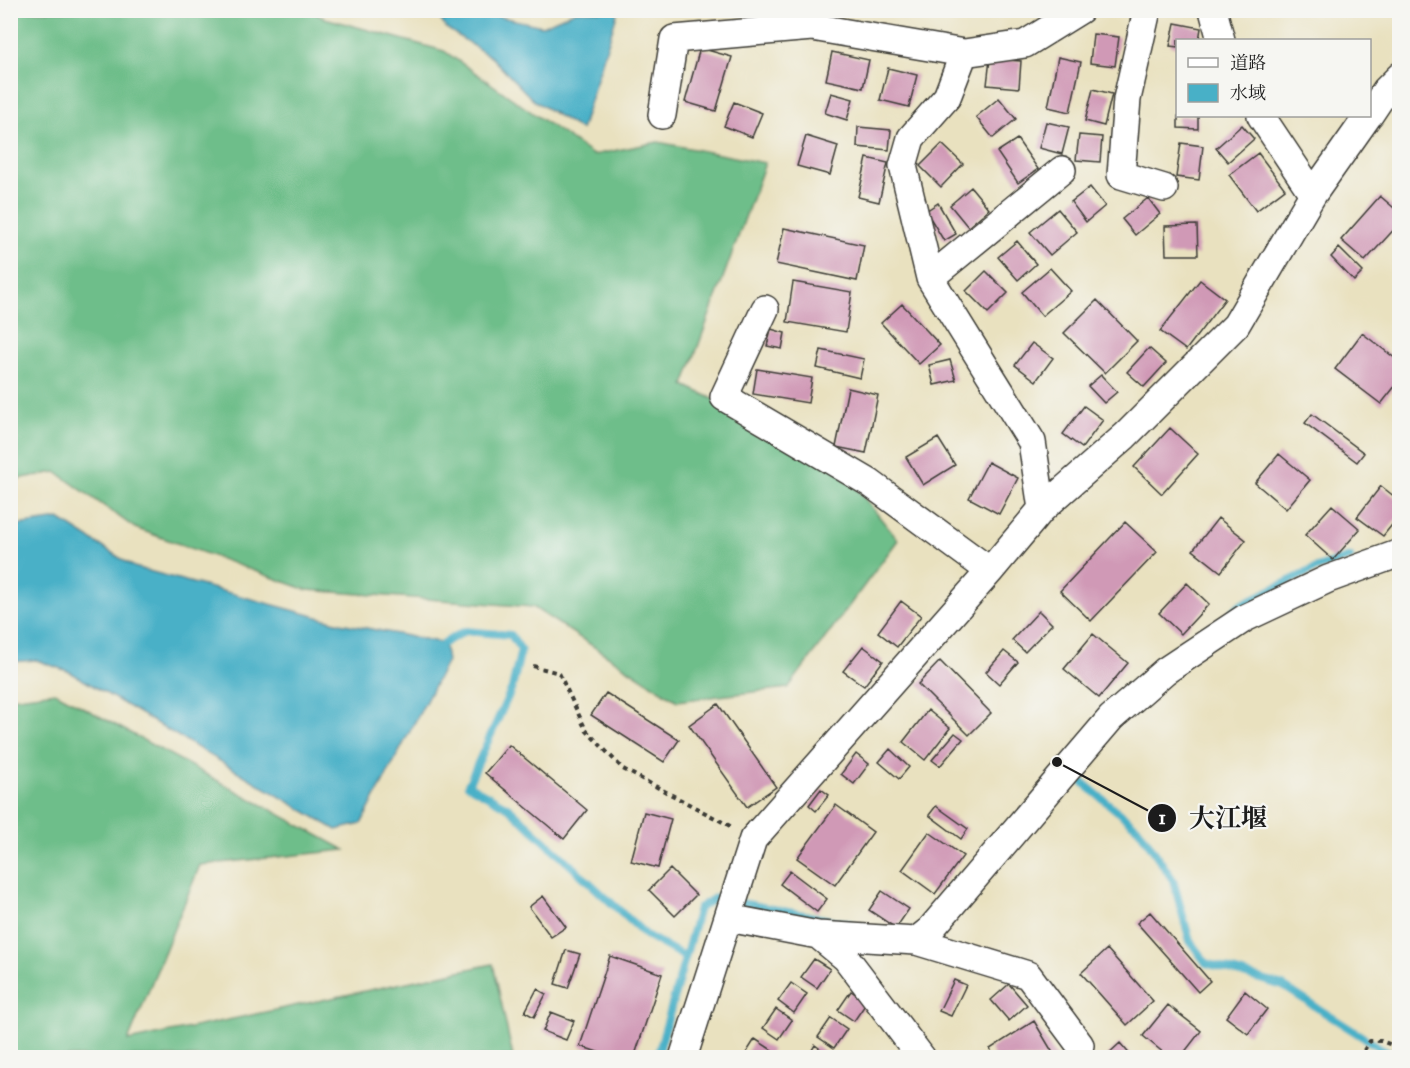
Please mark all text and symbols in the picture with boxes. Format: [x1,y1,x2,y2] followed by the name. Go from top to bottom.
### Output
[1176,39,1371,117] legend
[1230,52,1266,74] text: 道路
[1230,82,1266,104] text: 水域
[1147,796,1279,840] callout: 大江堰
[1189,802,1267,834] text: 大江堰
[1158,807,1166,829] text: 1

